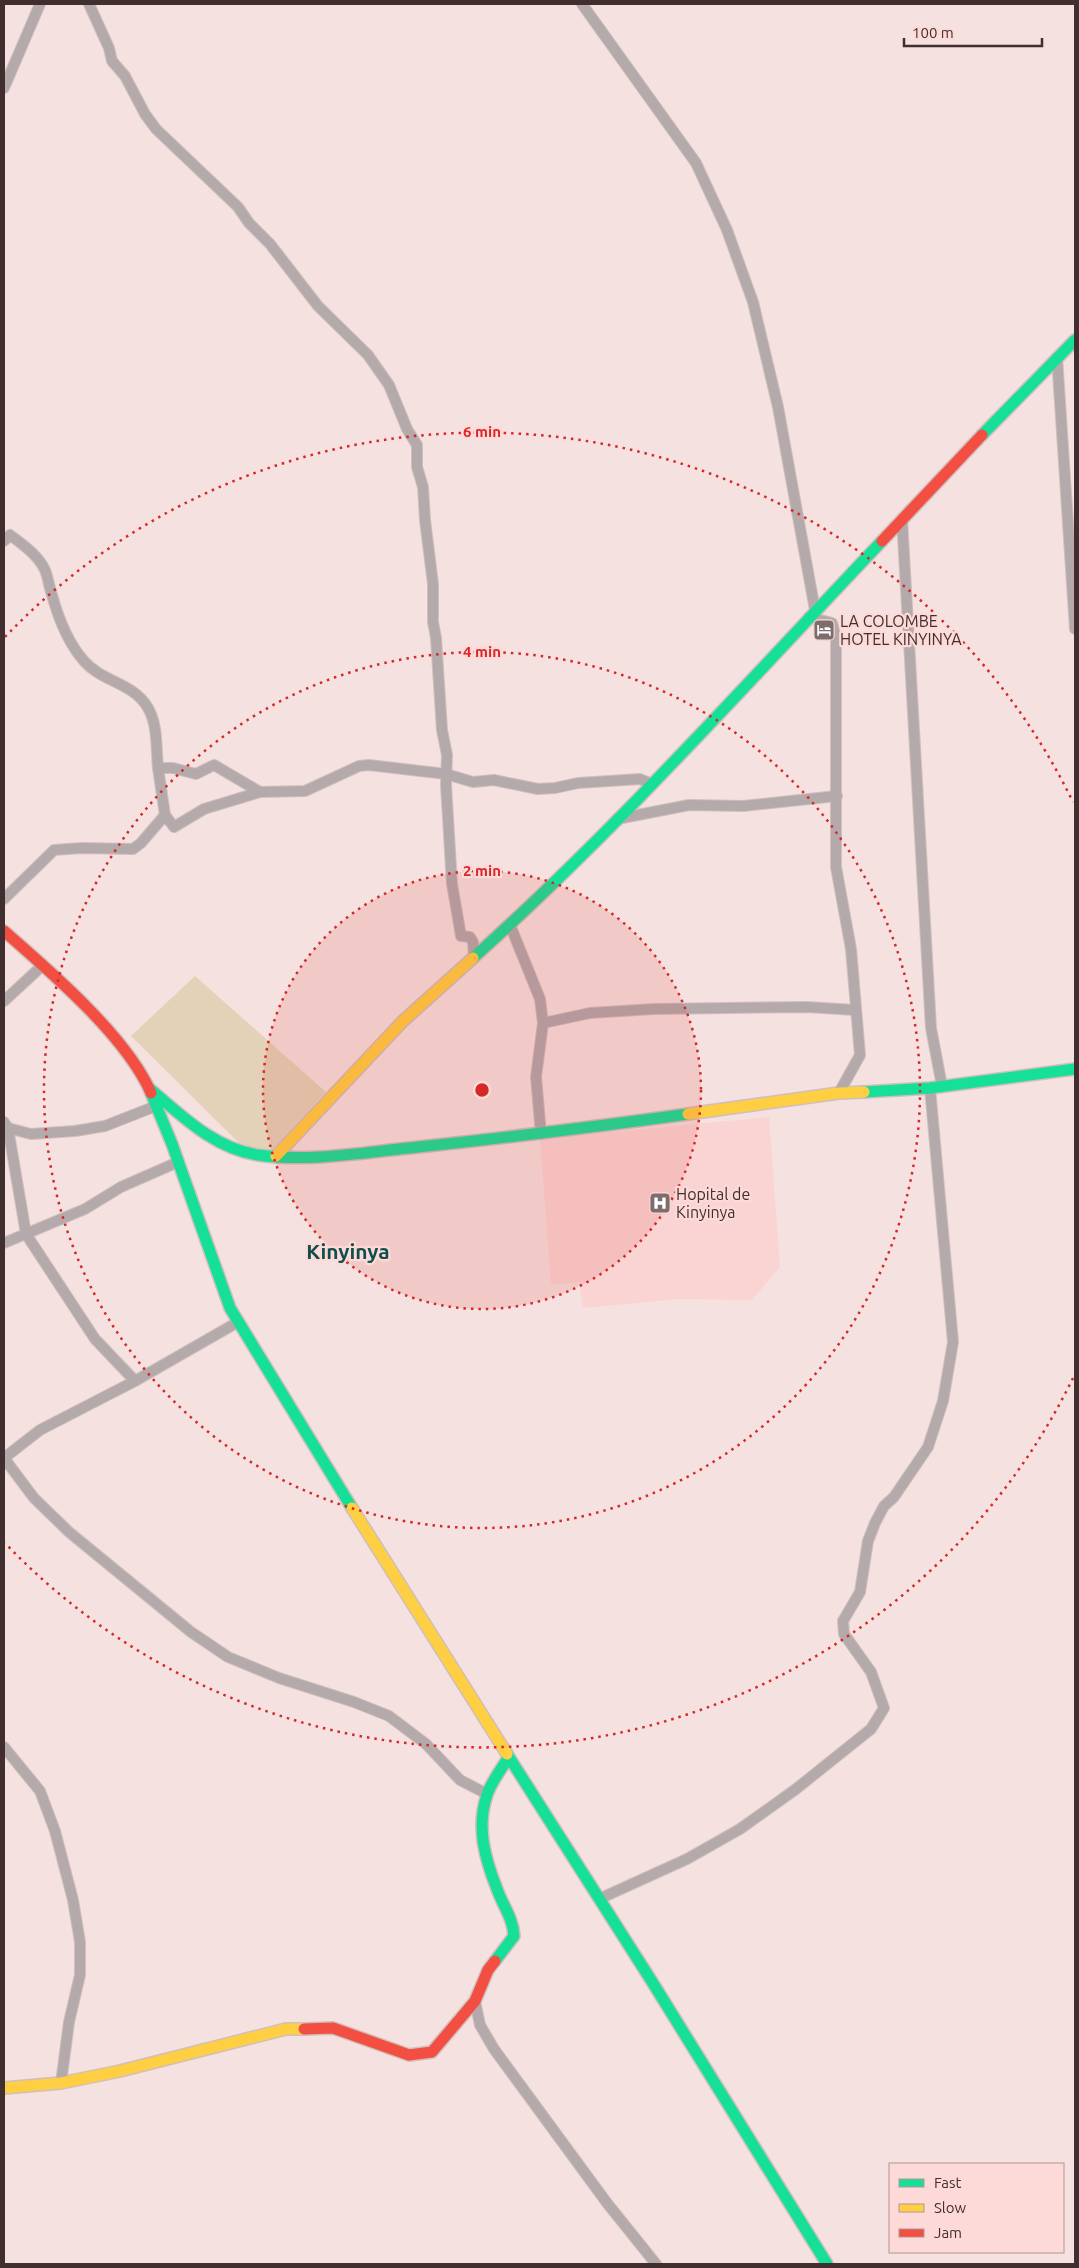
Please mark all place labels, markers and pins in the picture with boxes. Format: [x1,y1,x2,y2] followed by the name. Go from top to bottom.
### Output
[840,612,962,648] place label: LA COLOMBE HOTEL KINYINYA
[812,618,836,642] hotel icon: LA COLOMBE HOTEL KINYINYA
[473,1081,491,1099] centre of rings
[676,1185,750,1221] place label: Hopital de Kinyinya
[648,1191,672,1215] hospital icon: Hopital de Kinyinya

